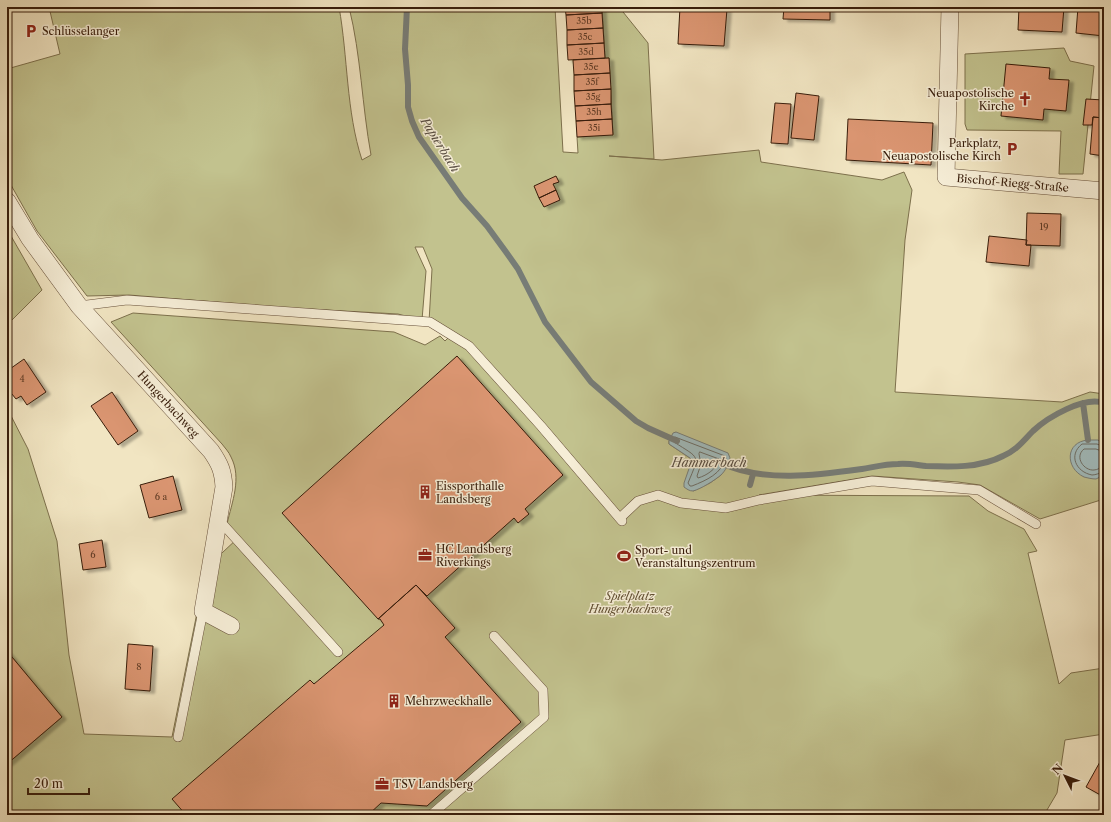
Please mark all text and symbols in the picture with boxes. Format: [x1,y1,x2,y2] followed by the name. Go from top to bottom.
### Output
[576,15,592,26] house number: 35b
[23,23,39,39] parking icon: Schlüsselanger
[42,24,120,38] place label: Schlüsselanger
[578,31,593,42] house number: 35c
[578,46,594,57] house number: 35d
[584,61,598,72] house number: 35e
[585,76,600,87] house number: 35f
[927,86,1014,113] place label: Neuapostolische Kirche
[586,91,601,102] house number: 35g
[1017,91,1033,107] church icon: Neuapostolische Kirche
[586,106,602,117] house number: 35h
[417,114,463,175] water label: Papierbach
[588,122,601,133] house number: 35i
[882,136,1001,163] place label: Parkplatz, Neuapostolische Kirch
[1004,141,1020,157] parking icon: Parkplatz, Neuapostolische Kirch
[956,171,1070,195] street label: Bischof-Riegg-Straße
[1039,221,1049,232] house number: 19
[134,368,202,440] street label: Hungerbachweg
[19,373,25,384] house number: 4
[670,455,747,470] water label: Hammerbach
[436,479,504,506] place label: Eissporthalle Landsberg
[417,484,433,500] building icon: Eissporthalle Landsberg
[155,491,167,502] house number: 6 a
[436,542,511,569] place label: HC Landsberg Riverkings
[634,543,756,570] place label: Sport- und Veranstaltungszentrum
[417,547,433,563] office icon: HC Landsberg Riverkings
[616,548,632,564] sports icon: Sport- und Veranstaltungszentrum
[90,549,96,560] house number: 6
[588,589,673,616] park label: Spielplatz Hungerbachweg
[136,661,142,672] house number: 8
[386,693,402,709] building icon: Mehrzweckhalle
[405,694,492,708] place label: Mehrzweckhalle
[1045,756,1085,796] north arrow
[1049,761,1066,778] text: N
[28,770,89,796] scale bar
[34,776,63,791] text: 20 m
[374,776,390,792] office icon: TSV Landsberg
[393,777,473,791] place label: TSV Landsberg

